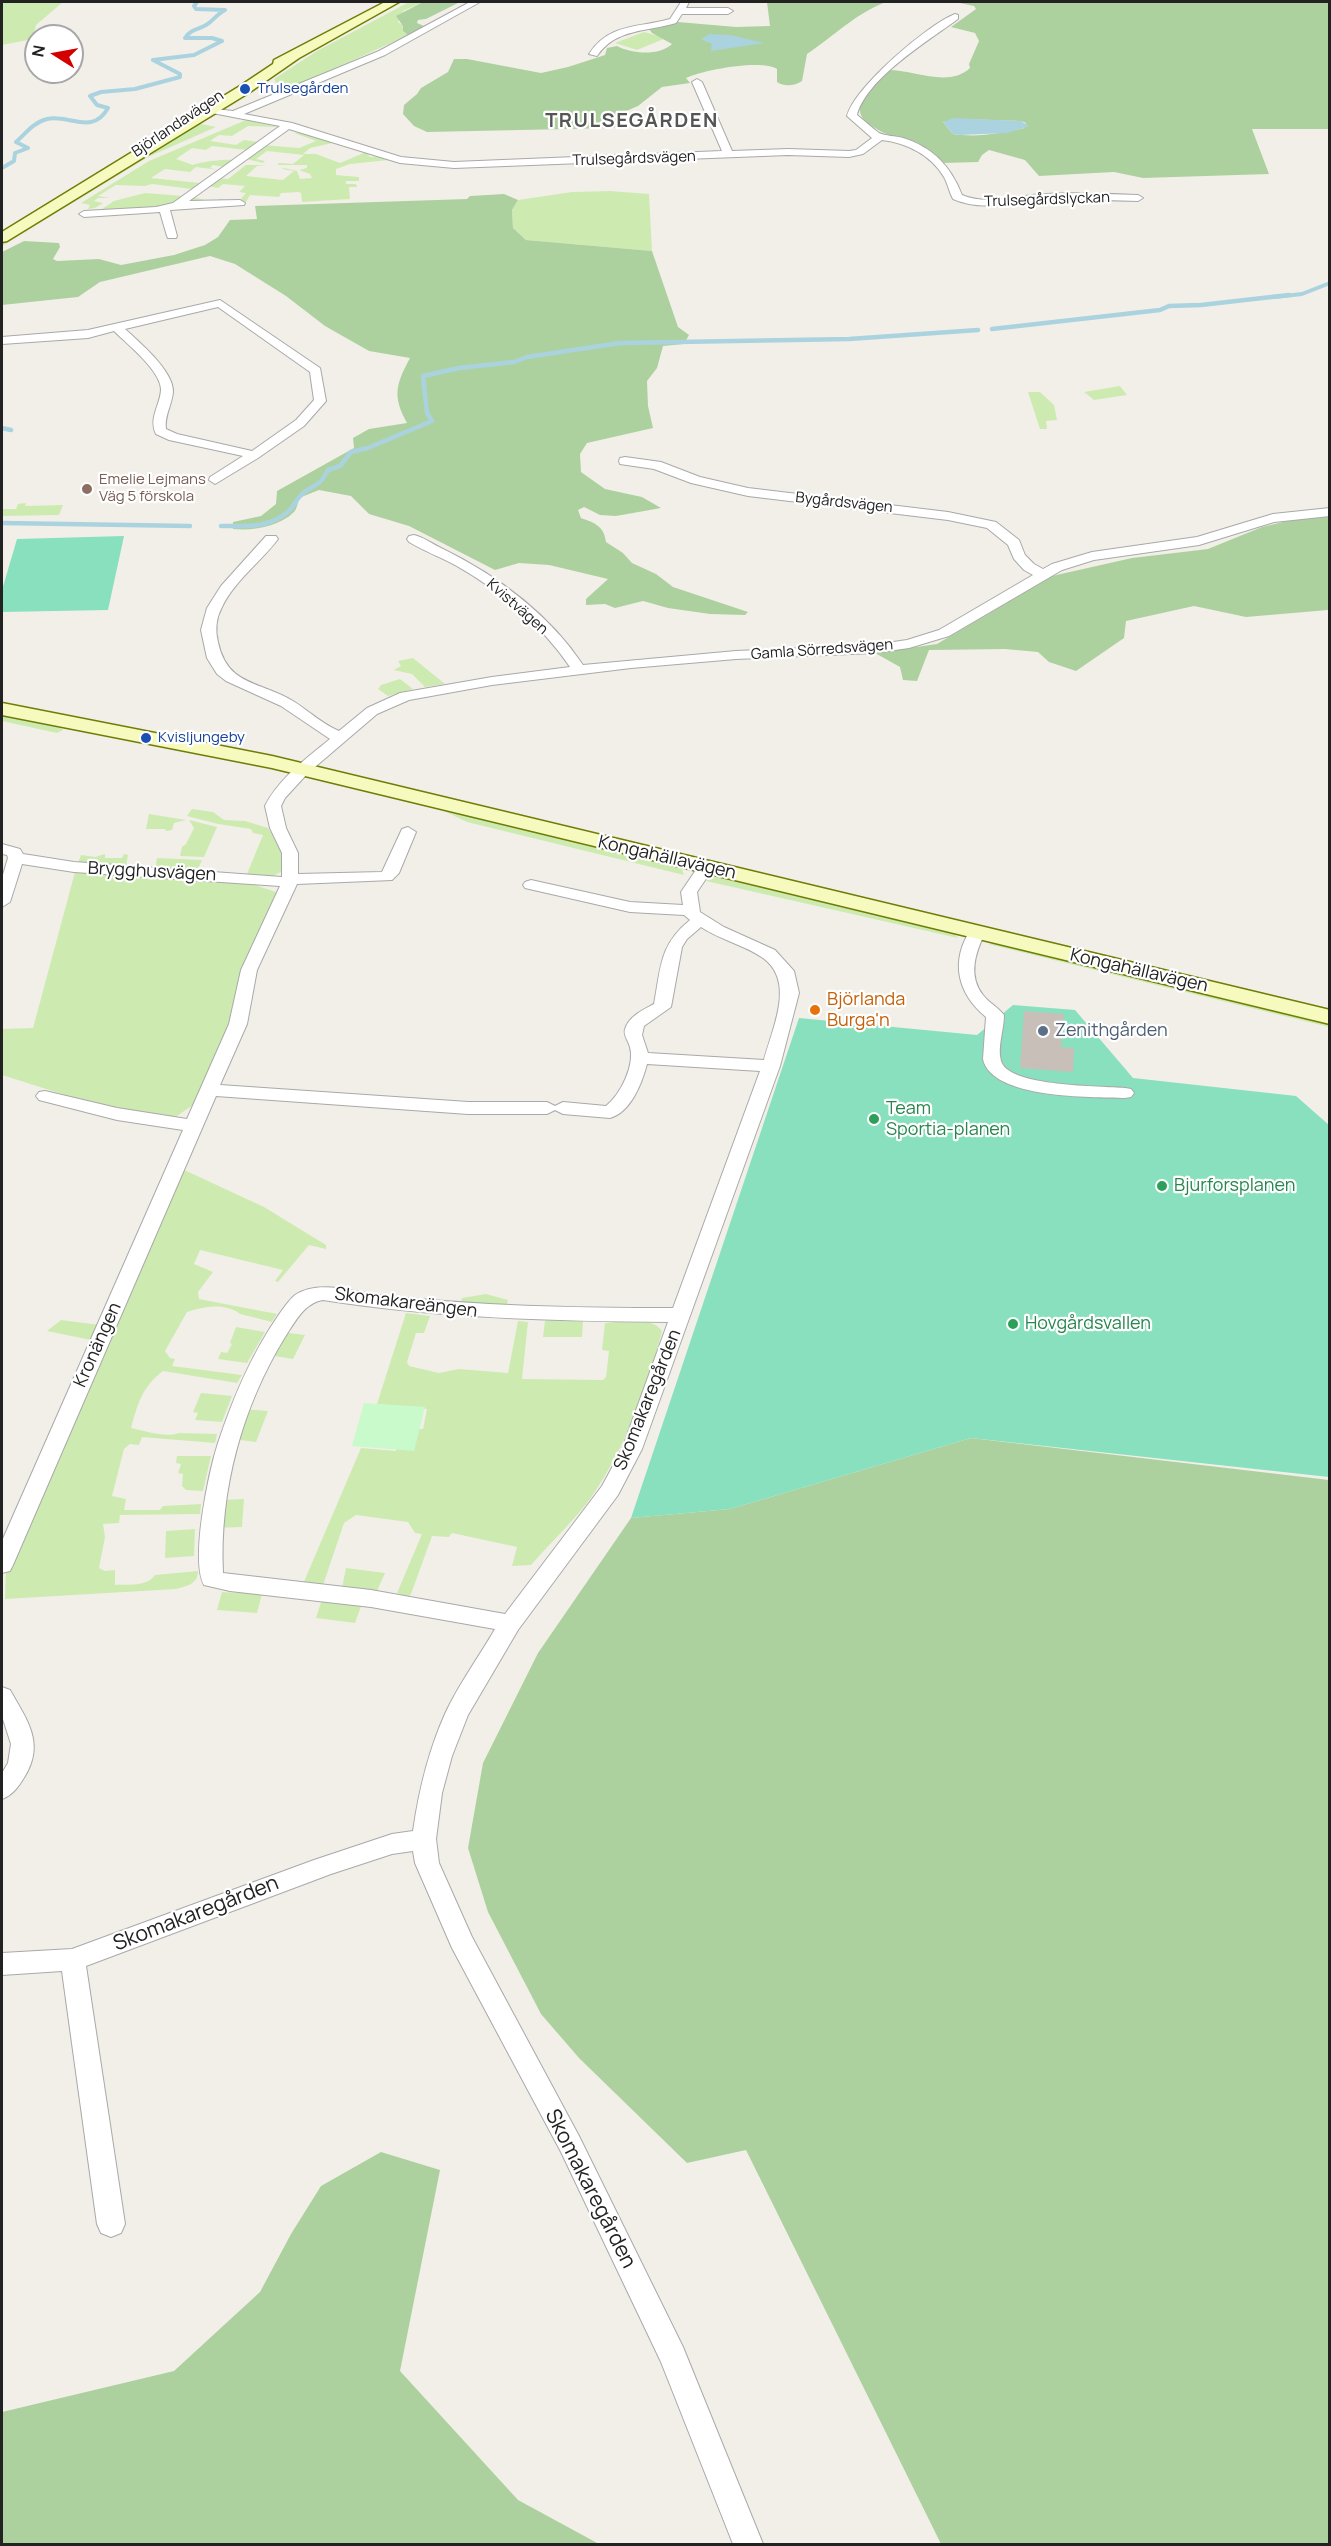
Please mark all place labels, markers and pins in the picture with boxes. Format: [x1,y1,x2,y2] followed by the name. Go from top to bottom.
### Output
[257,80,348,98] place label: Trulsegården
[238,82,252,96] marker: Trulsegården
[99,471,206,506] place label: Emelie Lejmans Väg 5 förskola
[80,482,94,496] marker: Emelie Lejmans Väg 5 förskola
[158,729,245,747] place label: Kvisljungeby
[139,731,153,745] marker: Kvisljungeby
[827,989,905,1032] place label: Björlanda Burga'n
[808,1003,822,1017] marker: Björlanda Burga'n
[1055,1020,1168,1042] place label: Zenithgården
[1036,1024,1050,1038] marker: Zenithgården
[886,1098,1010,1140] place label: Team Sportia-planen
[867,1112,881,1126] marker: Team Sportia-planen
[1174,1175,1295,1197] place label: Bjurforsplanen
[1155,1179,1169,1193] marker: Bjurforsplanen
[1025,1313,1151,1335] place label: Hovgårdsvallen
[1006,1317,1020,1331] marker: Hovgårdsvallen

